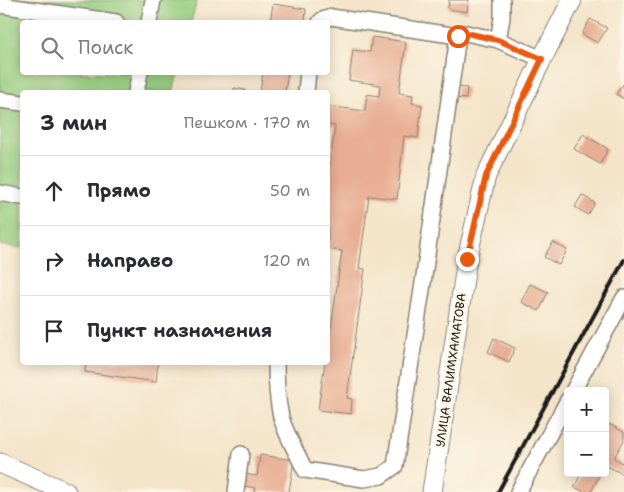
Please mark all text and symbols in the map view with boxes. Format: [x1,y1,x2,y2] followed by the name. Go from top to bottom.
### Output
[20,20,330,75] search box
[447,25,470,48] route start
[38,34,66,62] icon: search
[78,35,133,60] text: Поиск
[40,109,107,137] text: 3 мин
[184,112,310,133] text: Пешком · 170 m
[40,177,68,205] icon: ahead
[87,178,151,203] text: Прямо
[270,180,310,201] text: 50 m
[40,247,68,275] icon: right
[87,248,173,273] text: Направо
[456,248,479,271] route end
[263,250,310,271] text: 120 m
[432,292,470,448] street label: УЛИЦА ВАЛИМХАМАТОВА
[40,317,68,345] icon: arrive
[87,318,272,343] text: Пункт назначения
[564,387,609,477] map controls
[564,387,609,432] button: +
[564,432,609,477] button: −

